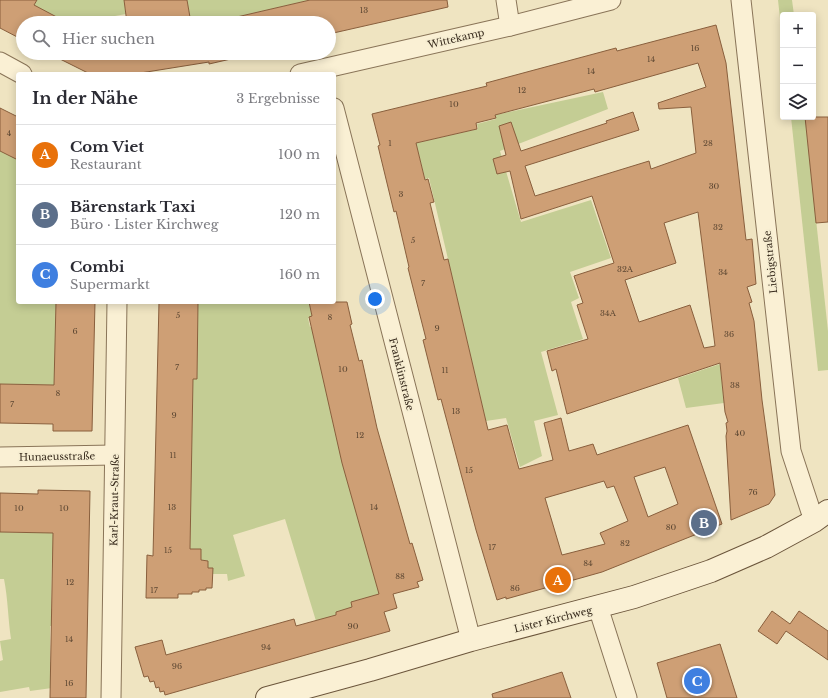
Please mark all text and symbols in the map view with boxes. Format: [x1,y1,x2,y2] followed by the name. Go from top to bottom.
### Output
[360,5,368,15] house number: 13
[780,12,816,120] map controls
[780,12,816,48] button: +
[16,16,336,60] search box
[426,26,486,52] street label: Wittekamp
[30,27,52,49] icon: search
[62,29,155,48] text: Hier suchen
[691,43,699,53] house number: 16
[780,48,816,84] button: −
[647,54,655,64] house number: 14
[587,66,595,76] house number: 14
[780,84,816,120] button: layers
[518,85,526,95] house number: 12
[32,88,138,109] text: In der Nähe
[236,90,320,107] text: 3 Ergebnisse
[449,99,459,109] house number: 10
[7,128,12,138] house number: 4
[70,137,144,156] text: Com Viet
[388,138,392,148] house number: 1
[703,138,713,148] house number: 28
[40,146,50,163] text: A
[278,146,320,163] text: 100 m
[70,156,142,173] text: Restaurant
[709,181,720,191] house number: 30
[399,189,404,199] house number: 3
[70,197,195,216] text: Bärenstark Taxi
[40,206,50,223] text: B
[279,206,320,223] text: 120 m
[70,216,218,233] text: Büro · Lister Kirchweg
[713,222,723,232] house number: 32
[761,229,780,294] street label: Liebigstraße
[411,235,416,245] house number: 5
[70,257,124,276] text: Combi
[617,264,634,274] house number: 32A
[40,266,50,283] text: C
[279,266,320,283] text: 160 m
[718,267,728,277] house number: 34
[70,276,150,293] text: Supermarkt
[421,278,426,288] house number: 7
[365,289,385,309] your location
[600,308,617,318] house number: 34A
[176,310,181,320] house number: 5
[328,312,333,322] house number: 8
[434,323,440,333] house number: 9
[72,326,78,336] house number: 6
[724,329,734,339] house number: 36
[386,336,417,412] street label: Franklinstraße
[175,362,180,372] house number: 7
[338,364,348,374] house number: 10
[441,365,449,375] house number: 11
[730,380,740,390] house number: 38
[56,388,61,398] house number: 8
[10,399,15,409] house number: 7
[452,406,460,416] house number: 13
[171,410,177,420] house number: 9
[735,428,745,438] house number: 40
[356,430,364,440] house number: 12
[19,449,96,464] street label: Hunaeusstraße
[169,450,177,460] house number: 11
[107,454,122,546] street label: Karl-Kraut-Straße
[465,465,474,475] house number: 15
[748,487,758,497] house number: 76
[168,502,176,512] house number: 13
[370,502,378,512] house number: 14
[14,503,24,513] house number: 10
[59,503,69,513] house number: 10
[691,508,717,538] pin: B
[666,522,677,532] house number: 80
[620,538,630,548] house number: 82
[488,542,497,552] house number: 17
[164,545,173,555] house number: 15
[583,558,593,568] house number: 84
[545,565,571,595] pin: A
[395,571,405,581] house number: 88
[66,577,74,587] house number: 12
[510,583,520,593] house number: 86
[150,585,159,595] house number: 17
[513,603,595,635] street label: Lister Kirchweg
[348,621,359,631] house number: 90
[65,634,73,644] house number: 14
[261,642,271,652] house number: 94
[172,661,182,671] house number: 96
[684,666,710,696] pin: C
[65,678,73,688] house number: 16

